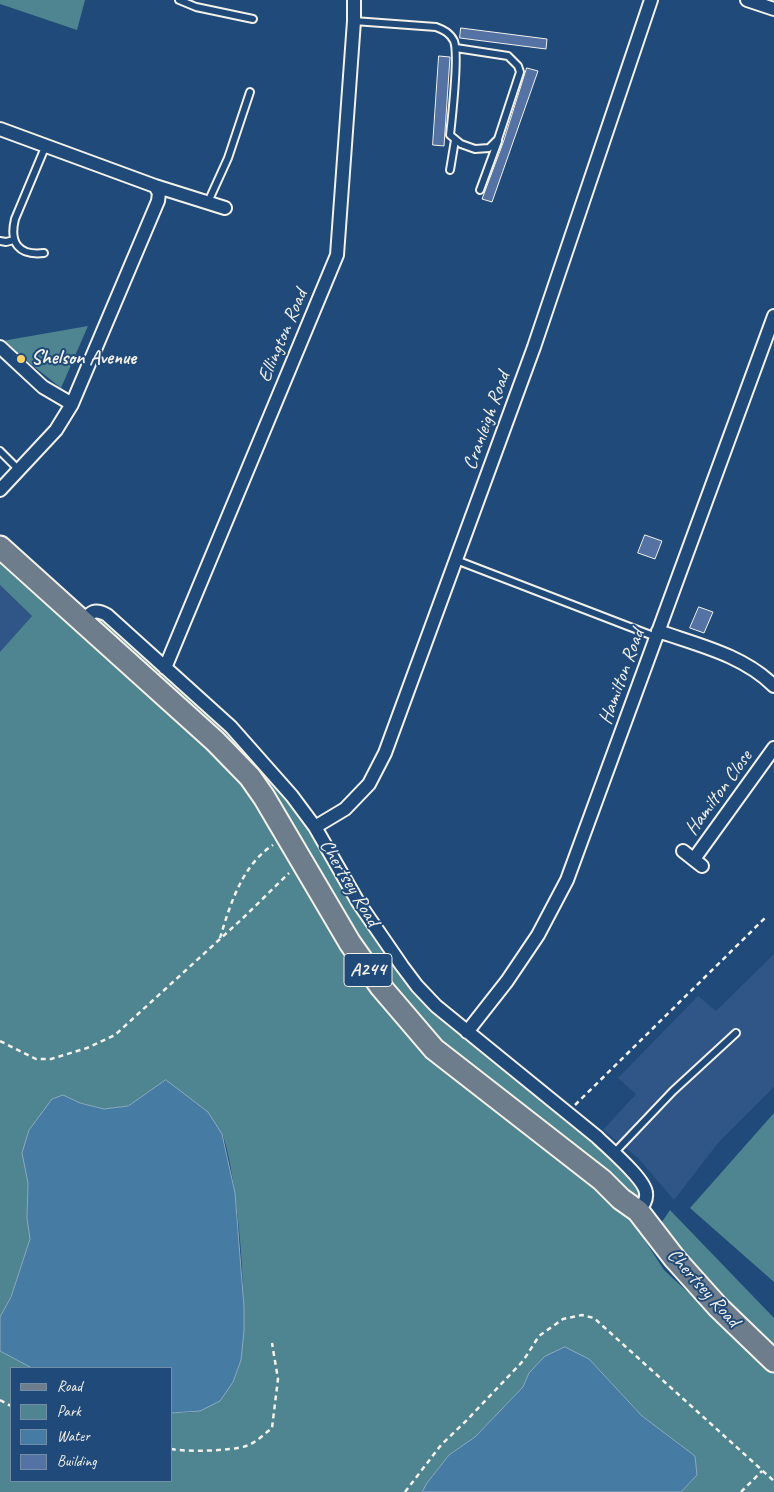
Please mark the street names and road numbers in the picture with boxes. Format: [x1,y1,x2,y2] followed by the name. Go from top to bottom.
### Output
[253,286,313,386] street label: Ellington Road
[458,369,516,473] street label: Cranleigh Road
[594,626,650,728] street label: Hamilton Road
[680,746,758,840] street label: Hamilton Close
[314,835,384,931] street label: Chertsey Road
[344,954,392,986] road number: A244
[661,1244,745,1332] street label: Chertsey Road

